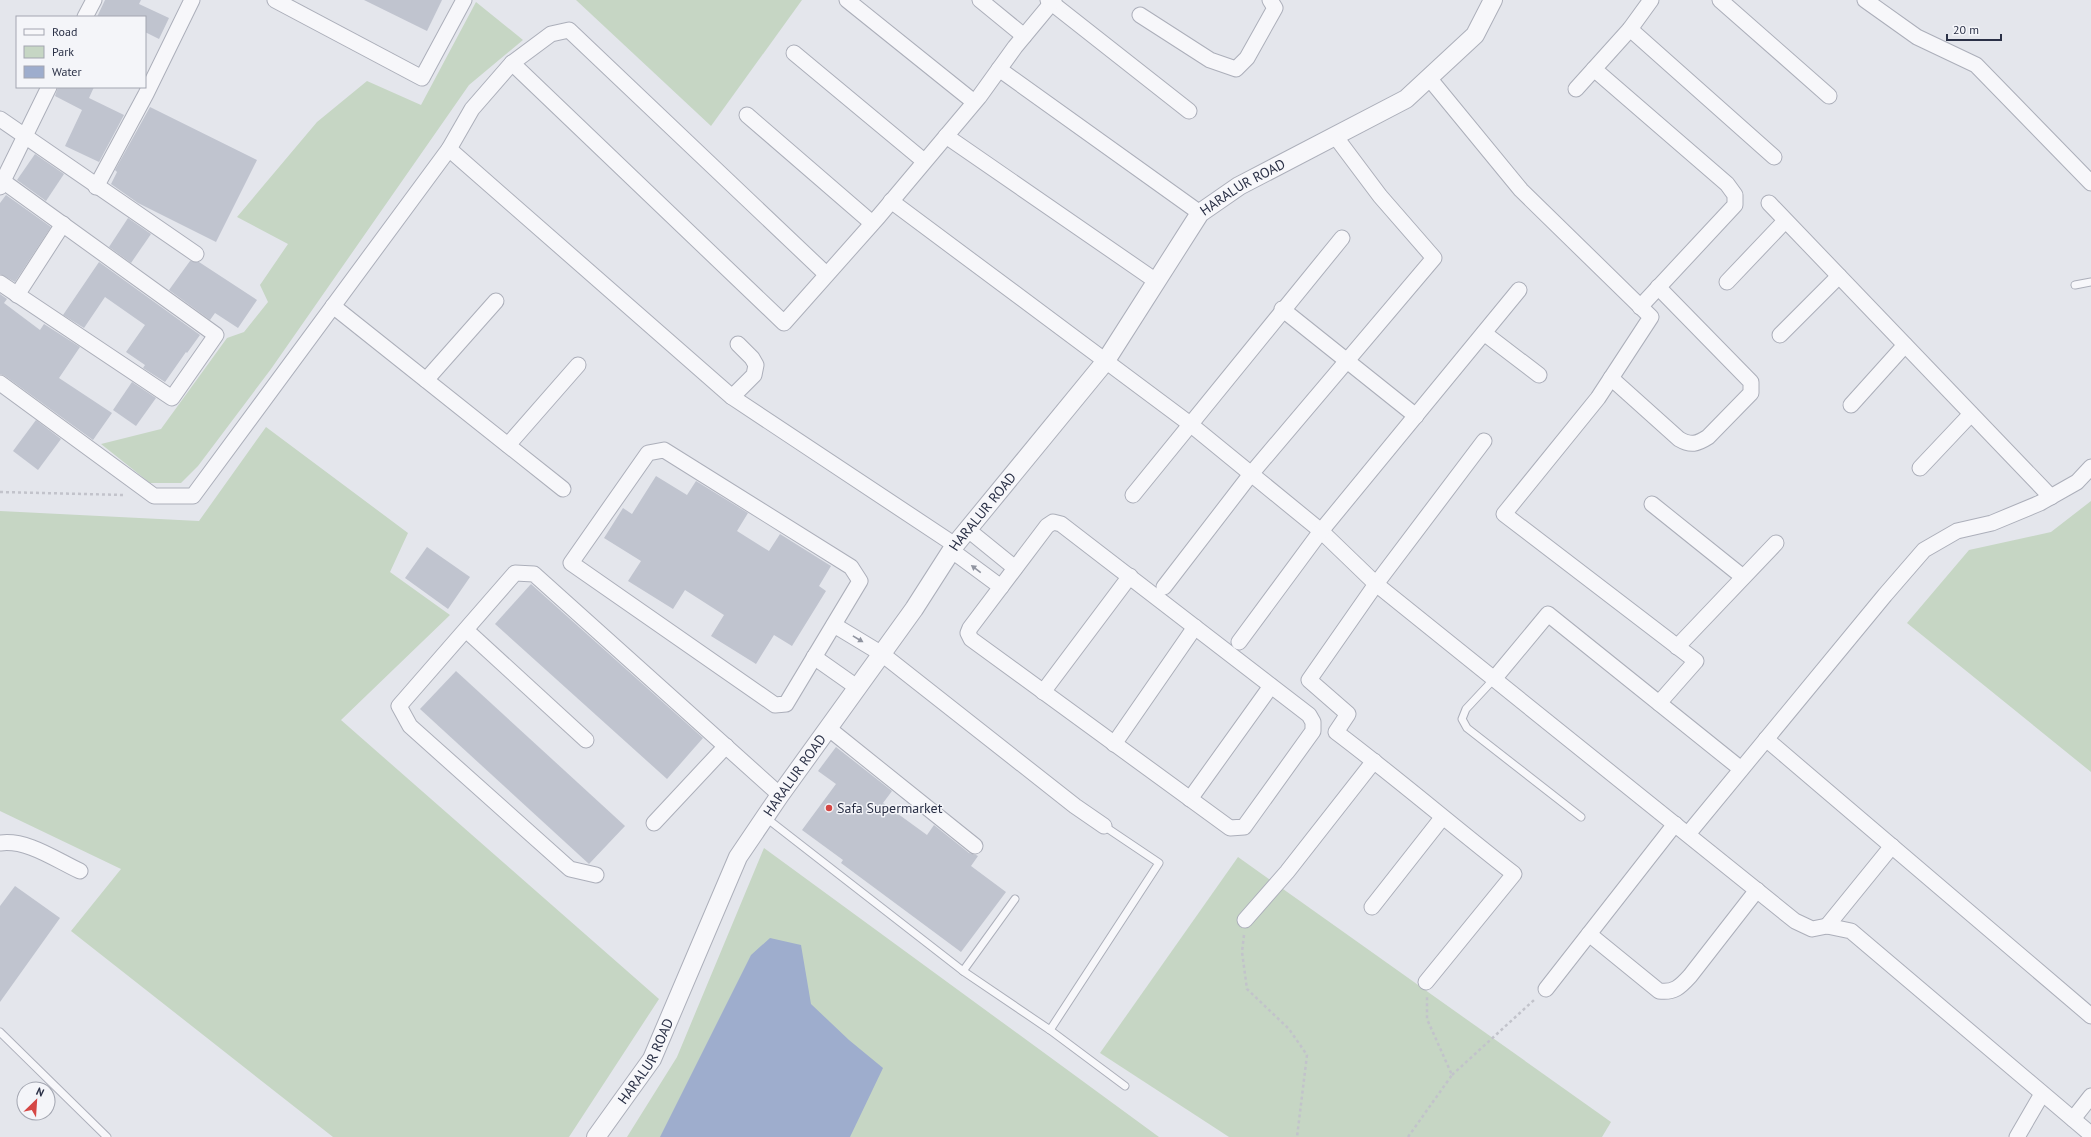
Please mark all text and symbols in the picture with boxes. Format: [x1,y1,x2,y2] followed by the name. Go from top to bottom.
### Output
[16,16,146,88] legend
[1947,16,2001,42] scale bar
[1953,22,1979,37] text: 20 m
[52,24,77,39] text: Road
[52,44,74,59] text: Park
[52,64,82,79] text: Water
[1196,155,1288,219] street label: HARALUR ROAD
[945,468,1020,554] street label: HARALUR ROAD
[971,565,981,573] one-way arrow
[852,636,864,643] one-way arrow
[759,731,830,820] street label: HARALUR ROAD
[837,799,943,817] place label: Safa Supermarket
[824,803,834,813] marker: Safa Supermarket
[614,1016,677,1108] street label: HARALUR ROAD
[16,1081,56,1121] north arrow
[34,1084,46,1100] text: N

